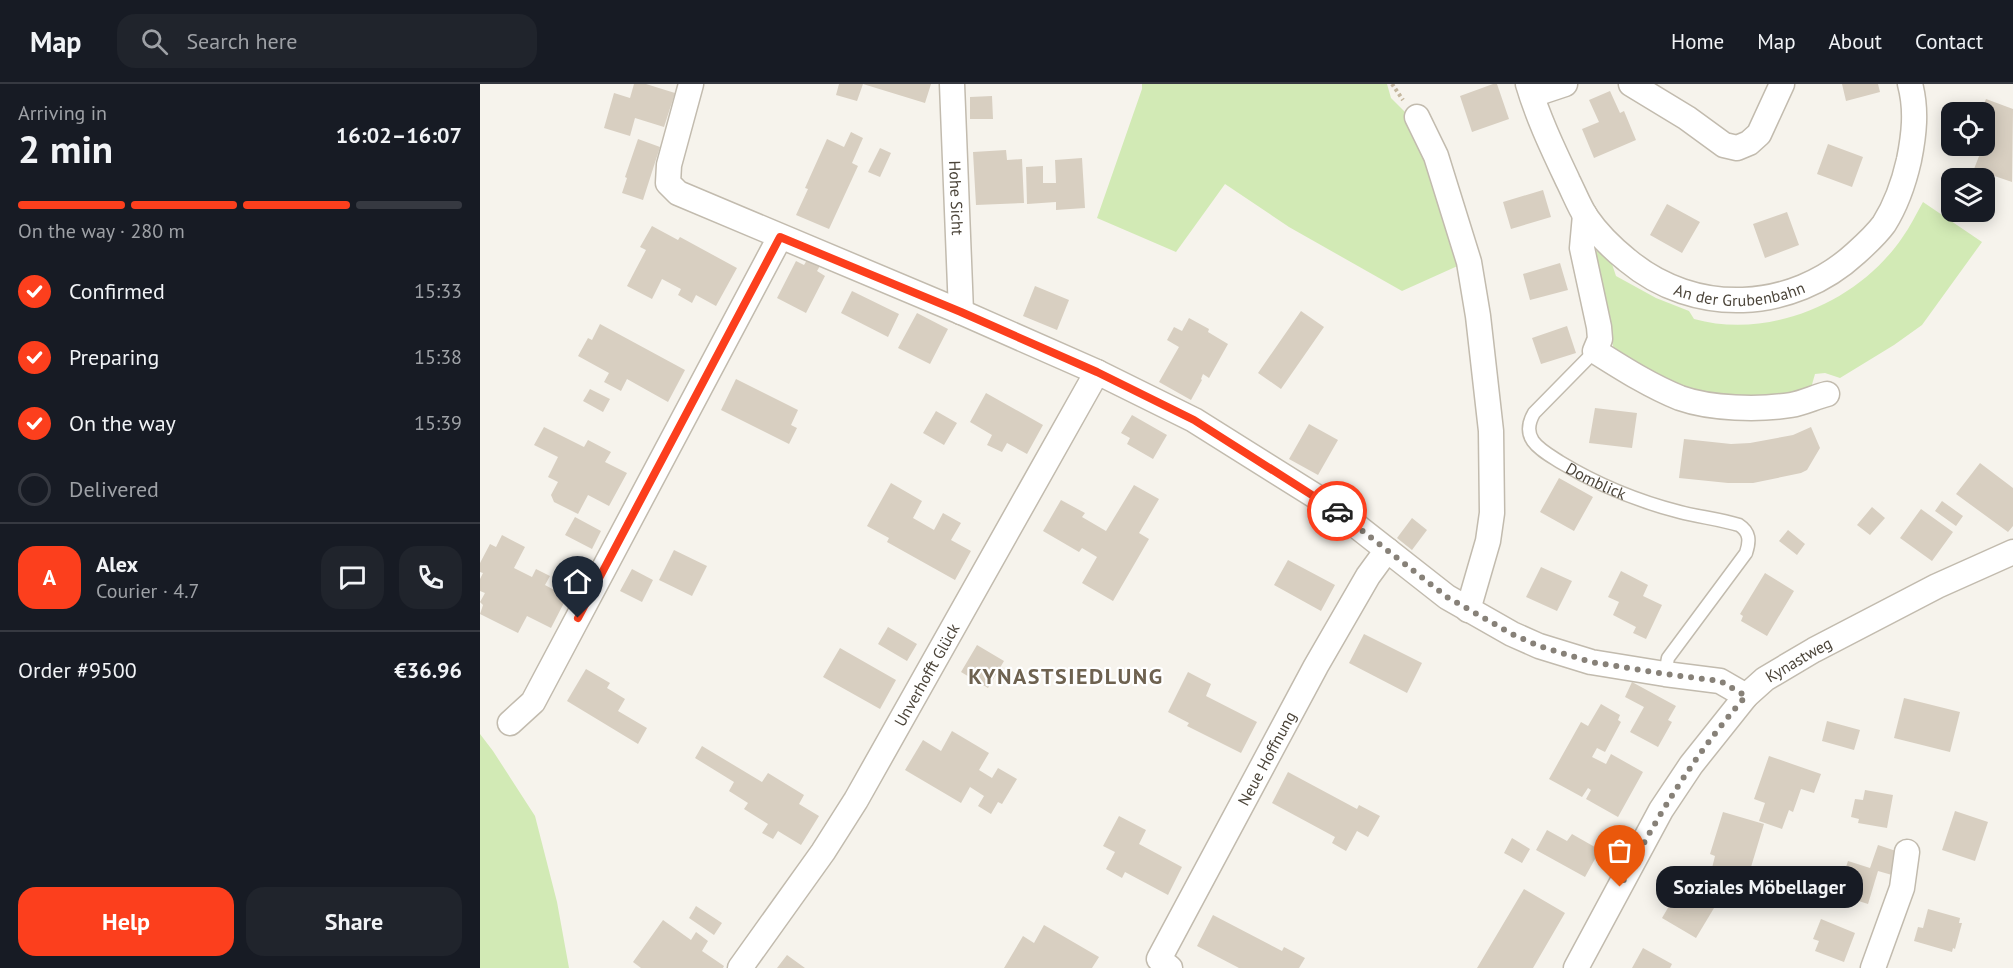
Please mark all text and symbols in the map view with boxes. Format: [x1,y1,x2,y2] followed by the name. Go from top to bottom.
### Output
[117,14,537,68] search box
[30,23,81,60] text: Map
[138,25,171,58] icon: search
[186,27,297,55] text: Search here
[1671,28,1724,55] text: Home
[1757,28,1796,55] text: Map
[1829,28,1882,55] text: About
[1915,28,1983,55] text: Contact
[18,100,107,126] text: Arriving in
[1941,102,1995,222] map controls
[1941,102,1995,156] button: locate
[336,121,462,149] text: 16:02–16:07
[18,123,113,174] text: 2 min
[945,160,968,236] street label: Hohe Sicht
[1941,168,1995,222] button: layers
[18,218,185,244] text: On the way · 280 m
[18,275,51,308] icon: check
[69,277,165,305] text: Confirmed
[1671,277,1808,310] street label: An der Grubenbahn
[414,278,462,304] text: 15:33
[18,341,51,374] icon: check
[69,343,159,371] text: Preparing
[414,344,462,370] text: 15:38
[18,407,51,440] icon: check
[69,409,176,437] text: On the way
[414,410,462,436] text: 15:39
[1563,458,1630,504] street label: Domblick
[69,475,159,503] text: Delivered
[1307,481,1367,541] courier
[1321,495,1354,528] icon: car
[321,546,384,609] button: chat
[399,546,462,609] button: phone
[96,550,138,578] text: Alex
[552,556,603,618] pin
[43,563,56,591] text: A
[561,565,594,598] icon: home
[96,578,199,604] text: Courier · 4.7
[890,619,964,730] street label: Unverhofft Glück
[1762,633,1835,687] street label: Kynastweg
[18,656,137,684] text: Order #9500
[394,656,462,684] text: €36.96
[968,662,1164,690] district label: KYNASTSIEDLUNG
[1233,708,1300,809] street label: Neue Hoffnung
[1594,825,1645,887] pin
[1603,834,1636,867] icon: bag
[1656,866,1863,908] callout: Soziales Möbellager
[1673,874,1846,900] text: Soziales Möbellager
[18,887,234,956] button: Help
[246,887,462,956] button: Share

